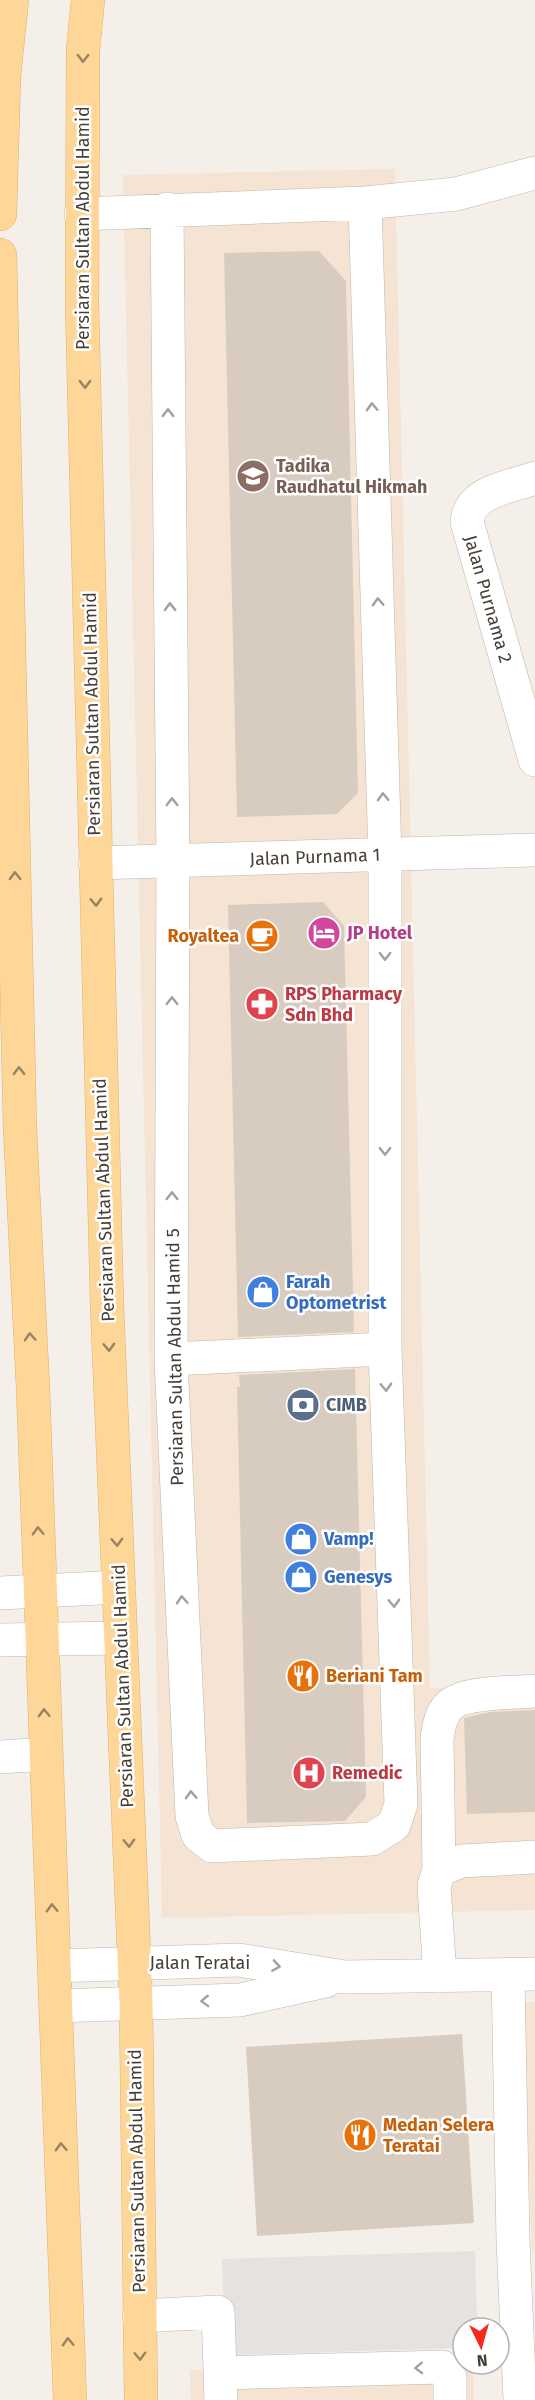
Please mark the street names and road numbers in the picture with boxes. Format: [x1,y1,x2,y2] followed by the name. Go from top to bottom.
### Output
[72,106,94,350] street label: Persiaran Sultan Abdul Hamid
[459,533,517,666] street label: Jalan Purnama 2
[79,592,105,836] street label: Persiaran Sultan Abdul Hamid
[249,844,381,870] street label: Jalan Purnama 1
[89,1078,119,1322] street label: Persiaran Sultan Abdul Hamid
[162,1228,188,1486] street label: Persiaran Sultan Abdul Hamid 5
[108,1564,138,1808] street label: Persiaran Sultan Abdul Hamid
[150,1952,250,1974] street label: Jalan Teratai
[124,2049,150,2293] street label: Persiaran Sultan Abdul Hamid

